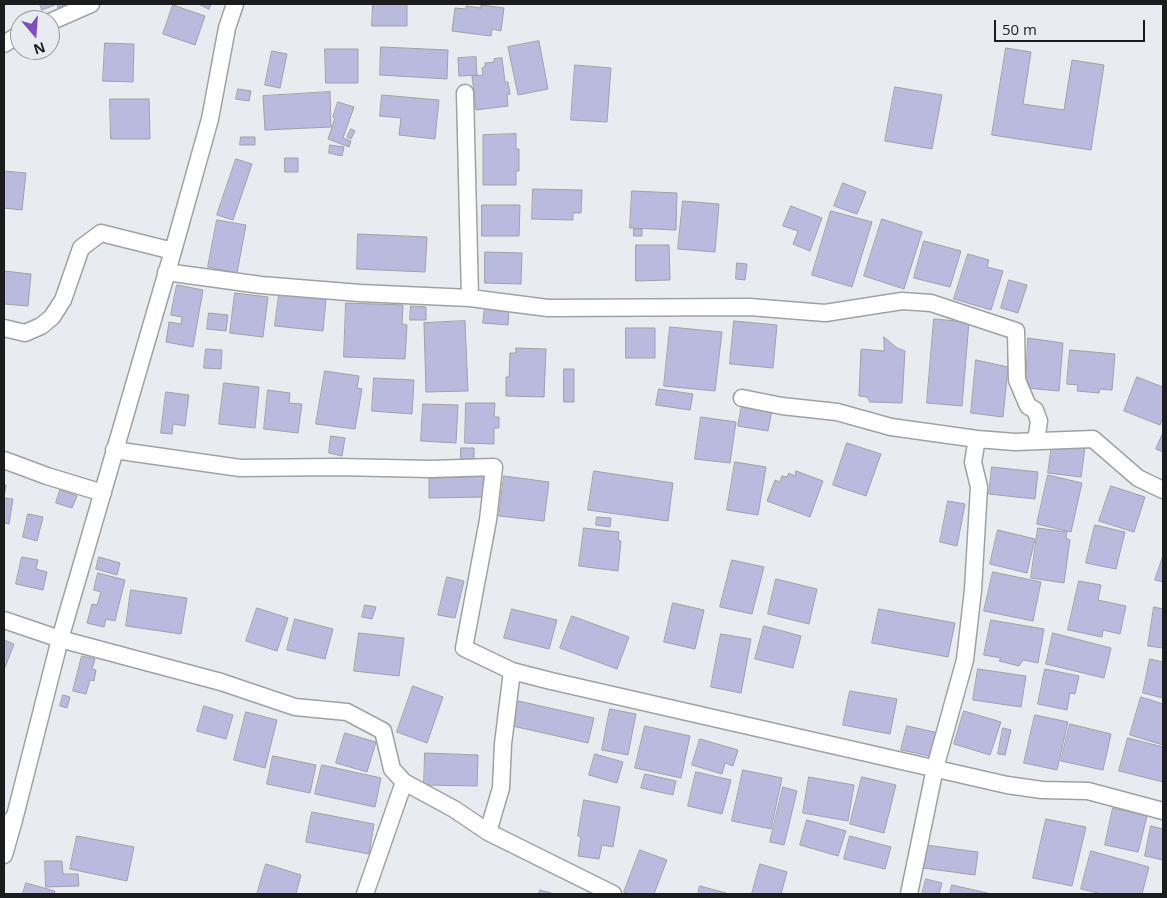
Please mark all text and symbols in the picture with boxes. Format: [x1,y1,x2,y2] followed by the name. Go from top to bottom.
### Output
[10,10,60,60] north arrow
[997,10,1148,42] scale bar
[1002,19,1037,39] text: 50 m
[31,38,48,60] text: N

